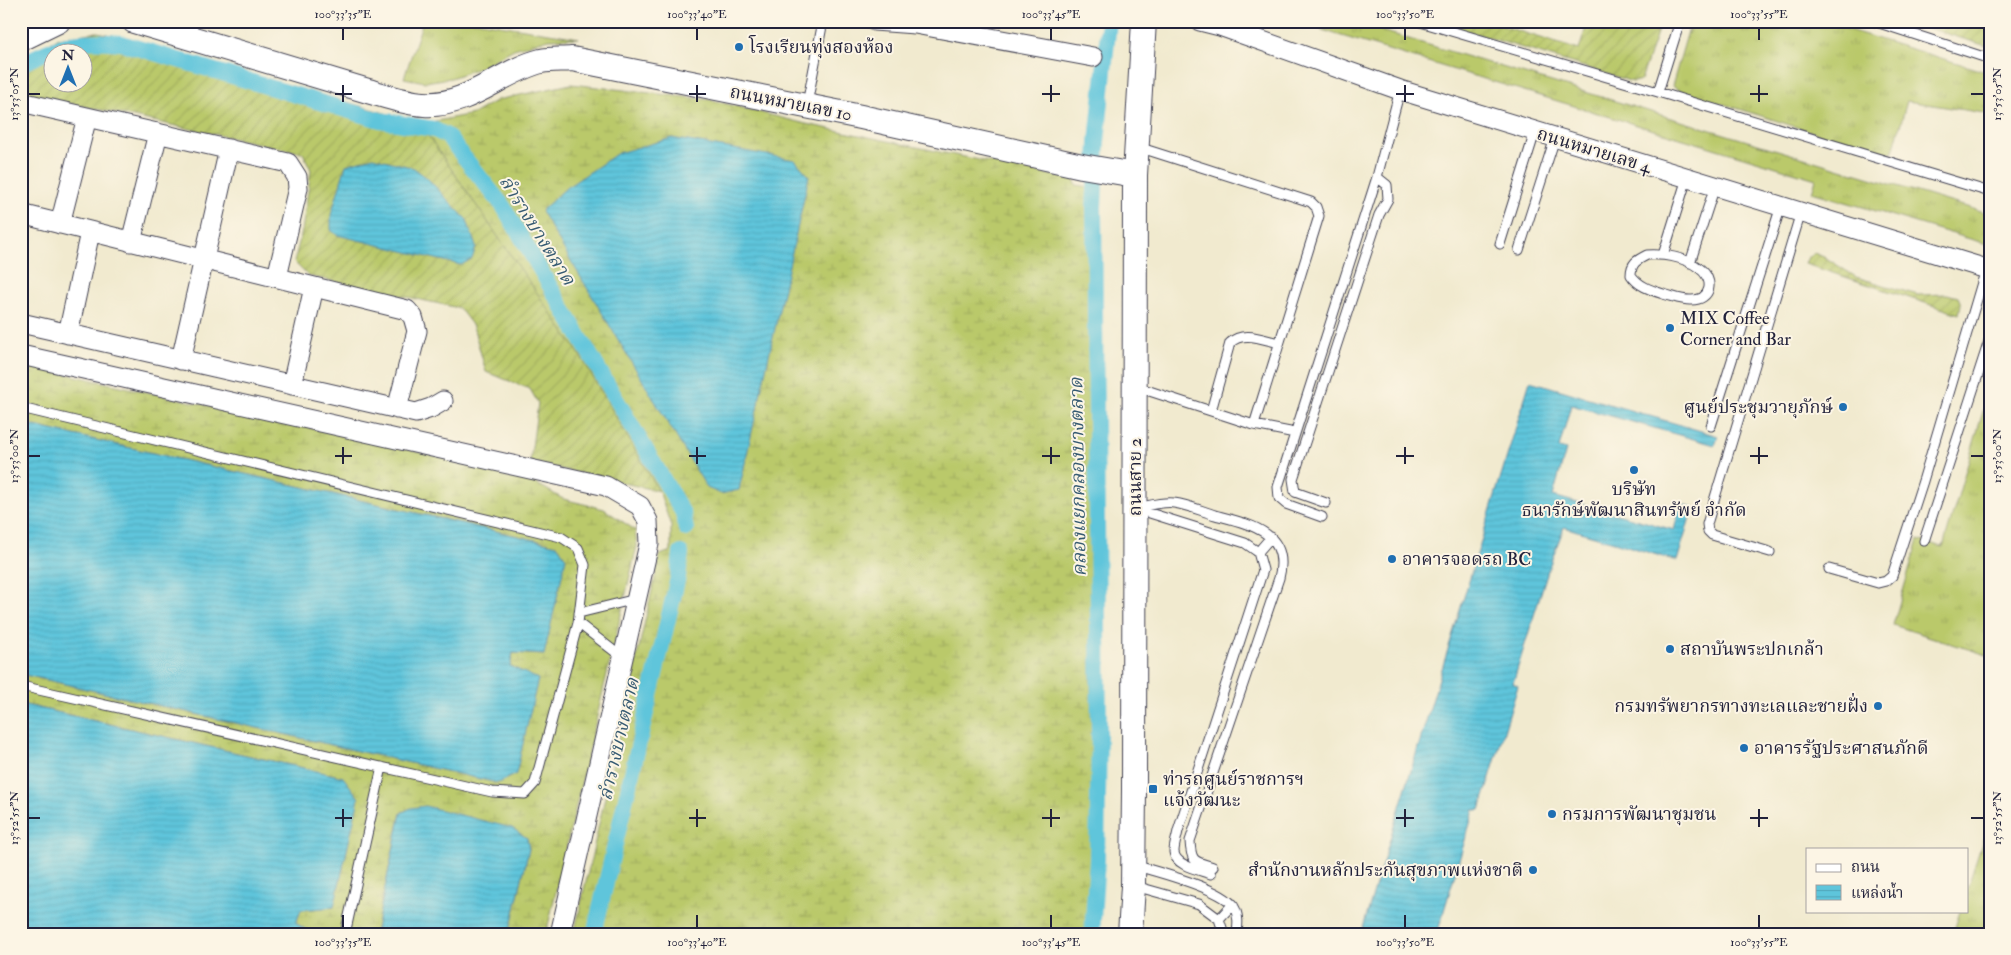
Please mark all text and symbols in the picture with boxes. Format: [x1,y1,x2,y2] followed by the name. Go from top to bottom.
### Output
[315,7,372,22] text: 100°33'35"E
[667,7,727,22] text: 100°33'40"E
[1022,7,1081,22] text: 100°33'45"E
[1376,7,1434,22] text: 100°33'50"E
[1730,7,1788,22] text: 100°33'55"E
[748,34,893,59] place label: โรงเรียนทุ่งสองห้อง
[733,41,745,53] marker: โรงเรียนทุ่งสองห้อง
[42,42,92,92] north arrow
[61,47,75,64] text: N
[7,67,22,121] text: 13°53'05"N
[1990,67,2005,121] text: 13°53'05"N
[728,80,854,127] street label: ถนนหมายเลข 10
[1534,122,1655,179] street label: ถนนหมายเลข 4
[494,171,581,291] water label: ลำรางบางตลาด
[1680,307,1791,351] place label: MIX Coffee Corner and Bar
[1664,322,1676,334] marker: MIX Coffee Corner and Bar
[1064,376,1092,577] water label: คลองแยกคลองบางตลาด
[1684,396,1834,419] place label: ศูนย์ประชุมวายุภักษ์
[1837,401,1849,413] marker: ศูนย์ประชุมวายุภักษ์
[7,429,22,483] text: 13°53'00"N
[1990,429,2005,483] text: 13°53'00"N
[1124,438,1147,516] street label: ถนนสาย 2
[1628,464,1640,476] marker: บริษัท ธนารักษ์พัฒนาสินทรัพย์ จำกัด
[1522,478,1746,522] place label: บริษัท ธนารักษ์พัฒนาสินทรัพย์ จำกัด
[1402,548,1532,571] place label: อาคารจอดรถ BC
[1386,553,1398,565] marker: อาคารจอดรถ BC
[1680,638,1824,661] place label: สถาบันพระปกเกล้า
[1664,643,1676,655] marker: สถาบันพระปกเกล้า
[593,675,645,803] water label: ลำรางบางตลาด
[1614,692,1868,718] place label: กรมทรัพยากรทางทะเลและชายฝั่ง
[1872,700,1884,712] marker: กรมทรัพยากรทางทะเลและชายฝั่ง
[1754,737,1928,760] place label: อาคารรัฐประศาสนภักดี
[1738,742,1750,754] marker: อาคารรัฐประศาสนภักดี
[1163,768,1304,812] place label: ท่ารถศูนย์ราชการฯ แจ้งวัฒนะ
[1147,783,1159,795] marker: ท่ารถศูนย์ราชการฯ แจ้งวัฒนะ
[7,791,22,845] text: 13°52'55"N
[1990,791,2005,845] text: 13°52'55"N
[1562,803,1717,826] place label: กรมการพัฒนาชุมชน
[1546,808,1558,820] marker: กรมการพัฒนาชุมชน
[1806,848,1968,912] legend
[1851,858,1880,877] text: ถนน
[1248,859,1523,882] place label: สำนักงานหลักประกันสุขภาพแห่งชาติ
[1527,864,1539,876] marker: สำนักงานหลักประกันสุขภาพแห่งชาติ
[1851,882,1903,903] text: แหล่งน้ำ
[315,935,372,950] text: 100°33'35"E
[667,935,727,950] text: 100°33'40"E
[1022,935,1081,950] text: 100°33'45"E
[1376,935,1434,950] text: 100°33'50"E
[1730,935,1788,950] text: 100°33'55"E

